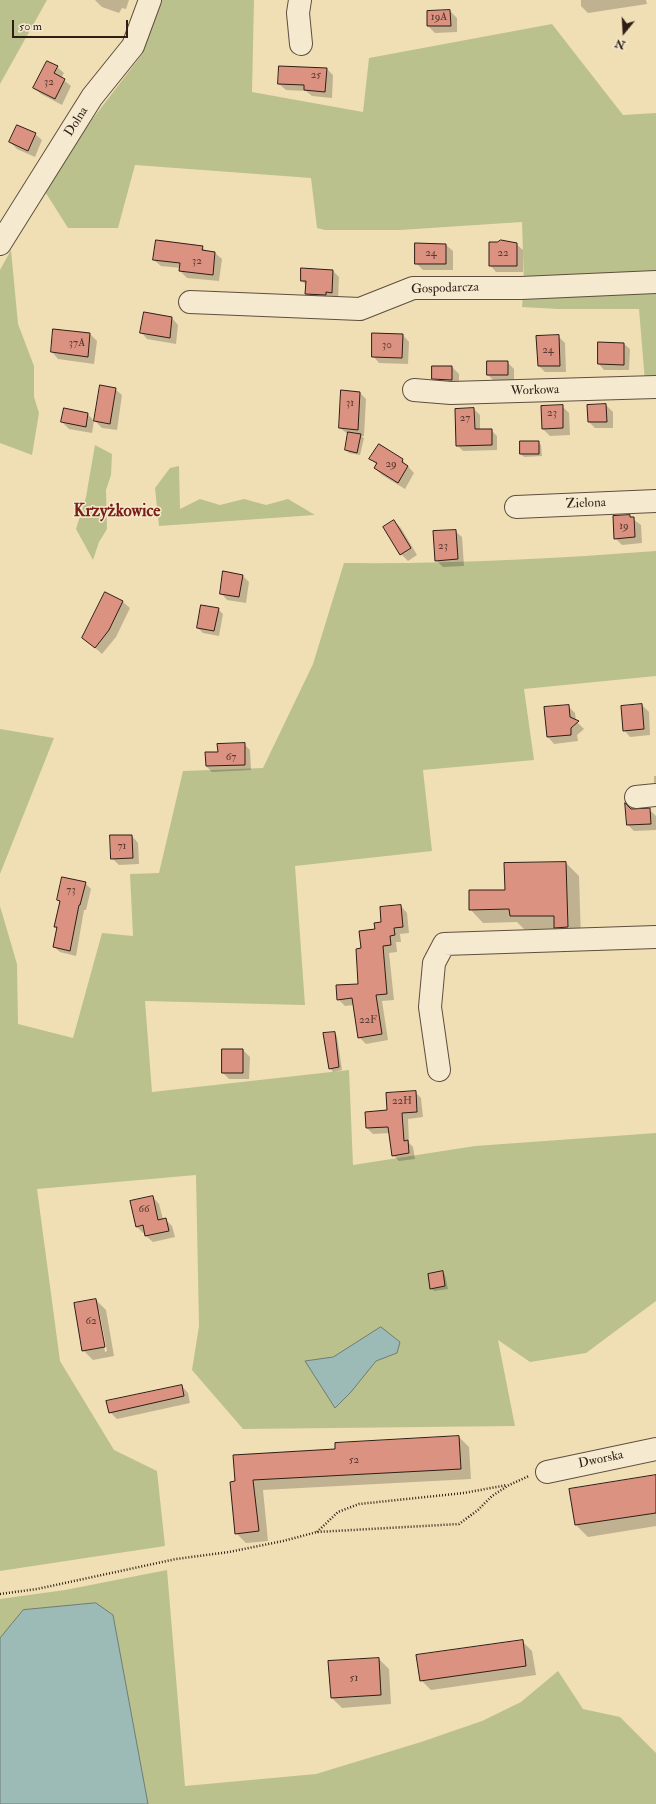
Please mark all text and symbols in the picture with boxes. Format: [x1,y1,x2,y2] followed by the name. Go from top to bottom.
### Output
[431,11,447,25] house number: 19A
[14,12,130,38] scale bar
[604,12,644,52] north arrow
[19,19,42,34] text: 50 m
[613,36,627,52] text: N
[311,69,321,83] house number: 25
[44,76,54,90] house number: 32
[62,104,92,140] street label: Dolna
[425,247,437,261] house number: 24
[497,247,509,261] house number: 22
[192,255,202,269] house number: 32
[411,280,479,298] street label: Gospodarcza
[69,337,85,351] house number: 37A
[382,339,392,353] house number: 30
[542,344,554,358] house number: 24
[510,382,560,400] street label: Workowa
[346,397,354,411] house number: 31
[547,407,557,421] house number: 23
[460,412,470,426] house number: 27
[385,458,397,472] house number: 29
[566,496,606,512] street label: Zielona
[74,502,160,522] district label: Krzyżkowice
[619,520,629,534] house number: 19
[438,540,448,554] house number: 23
[226,751,236,765] house number: 67
[118,840,126,854] house number: 71
[66,884,76,898] house number: 73
[359,1014,377,1028] house number: 22F
[392,1095,412,1109] house number: 22H
[138,1203,150,1217] house number: 66
[85,1315,97,1329] house number: 62
[577,1448,625,1472] street label: Dworska
[349,1454,359,1468] house number: 52
[350,1672,358,1686] house number: 51

